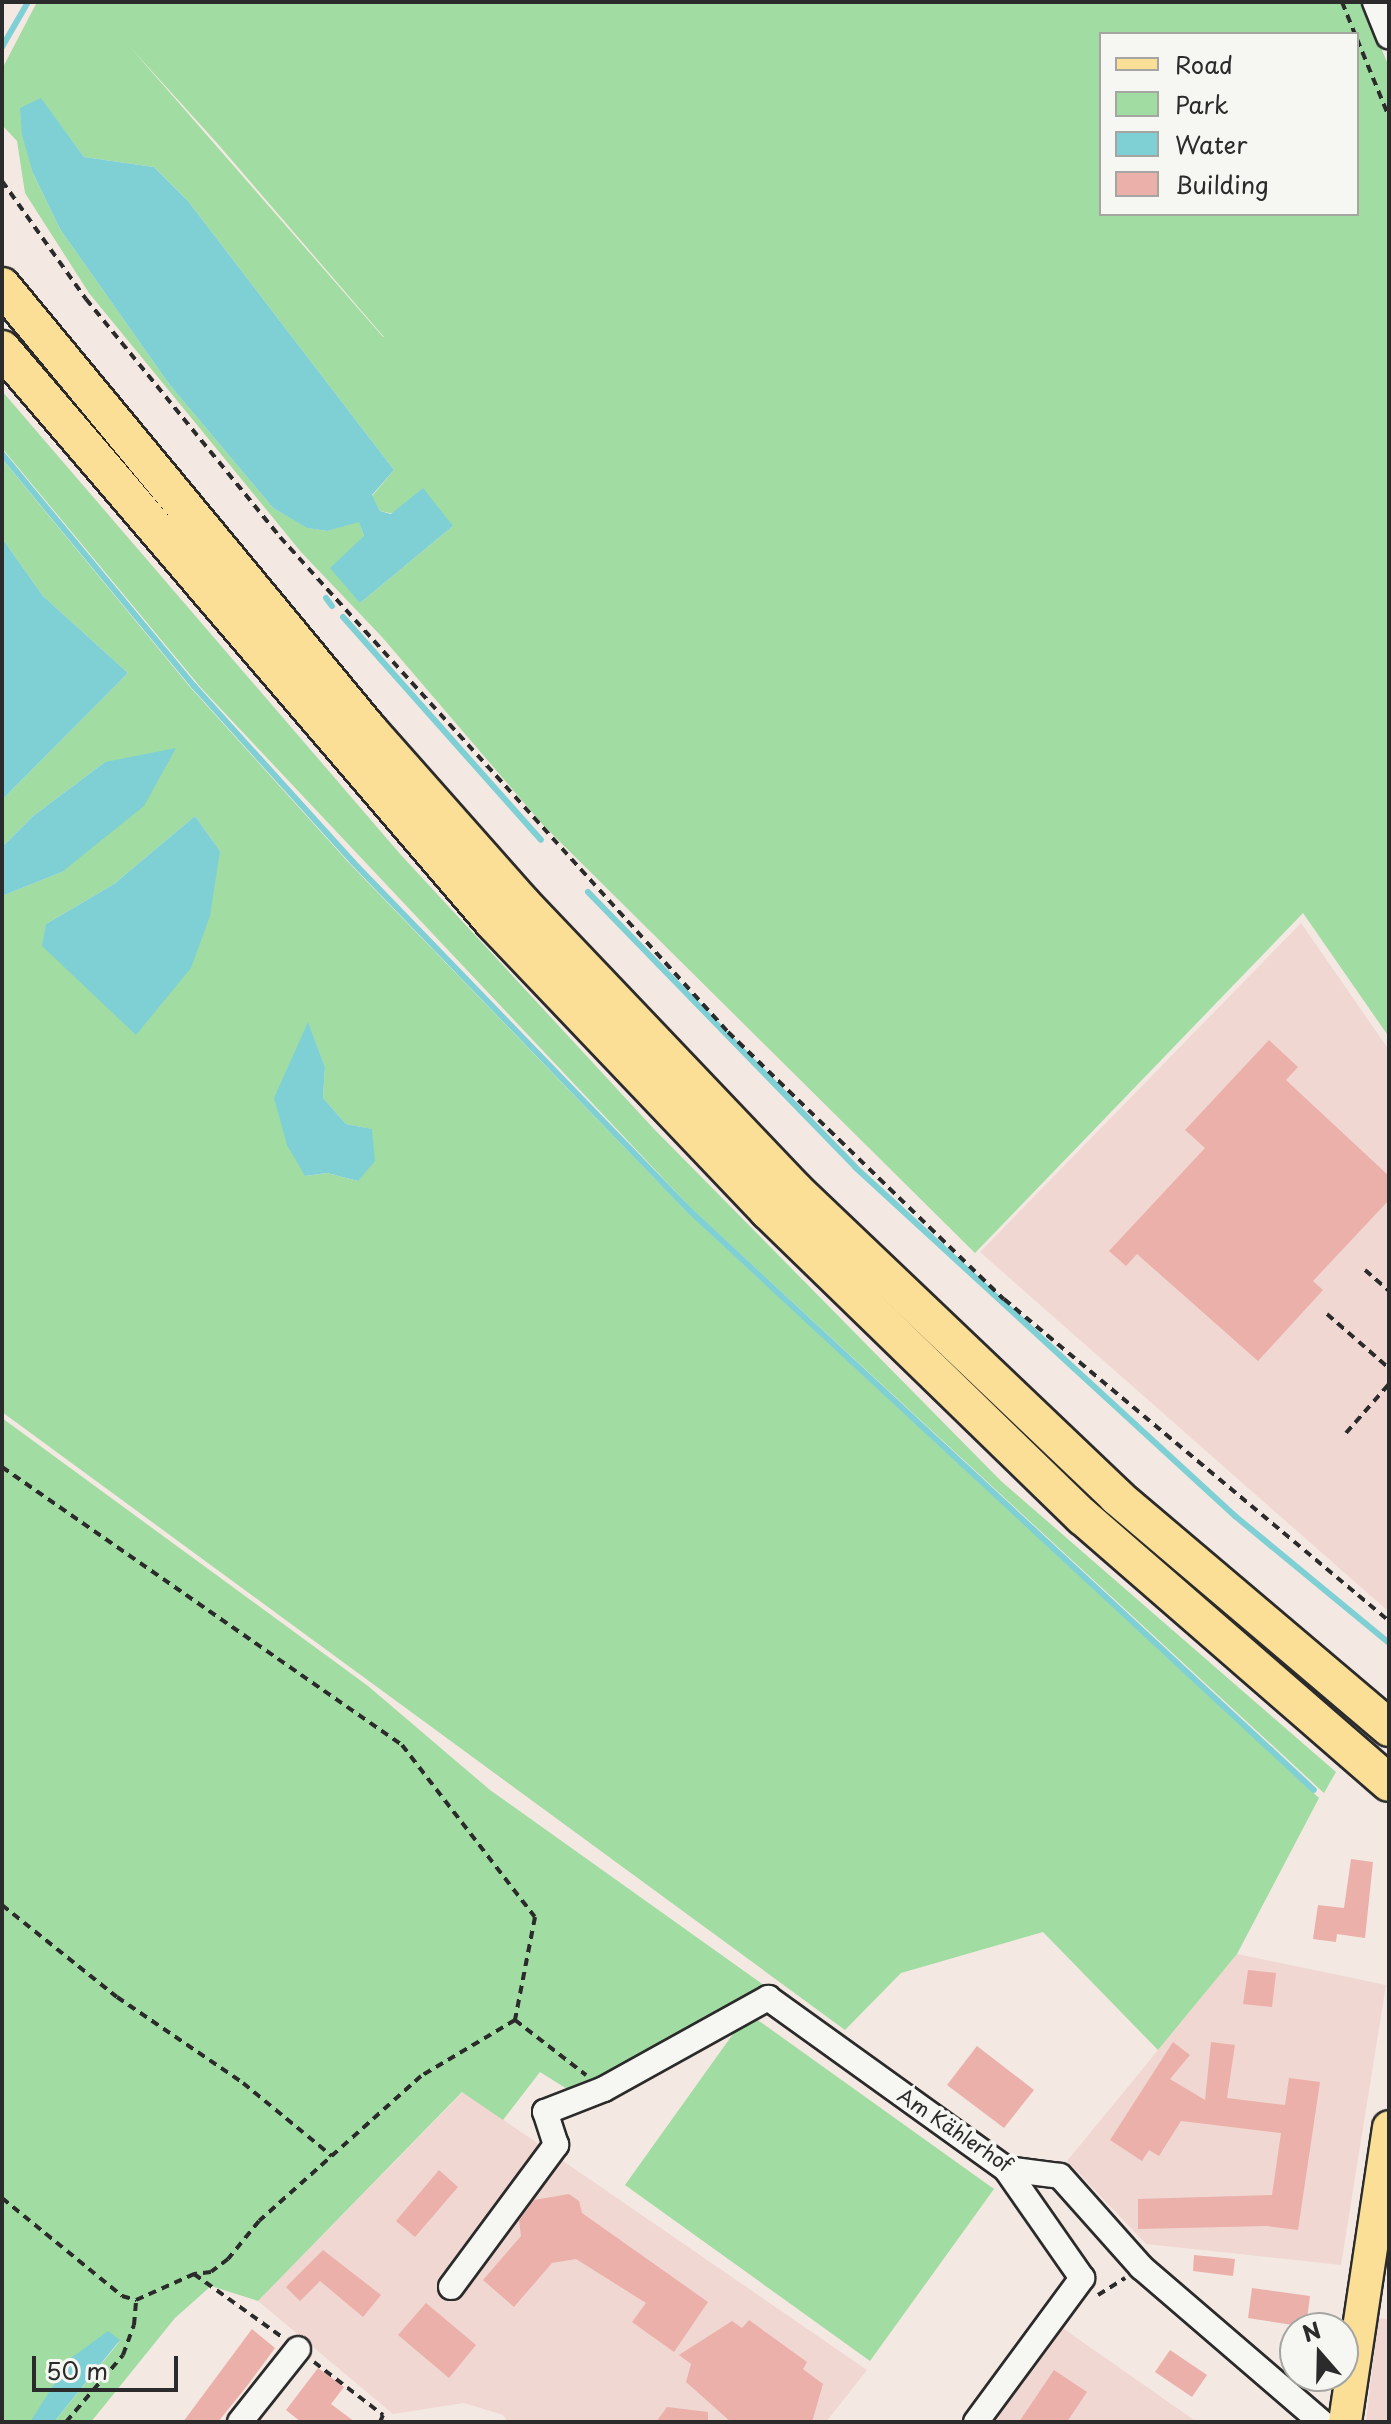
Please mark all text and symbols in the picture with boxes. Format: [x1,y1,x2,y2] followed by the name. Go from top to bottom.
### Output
[1099,32,1359,216] legend
[1175,46,1233,82] text: Road
[1175,86,1229,122] text: Park
[1175,126,1247,162] text: Water
[1175,166,1269,202] text: Building
[893,2083,1017,2177] street label: Am Kählerhof
[1279,2312,1359,2392] north arrow
[1297,2312,1325,2349] text: N
[36,2340,182,2390] scale bar
[46,2352,108,2388] text: 50 m

